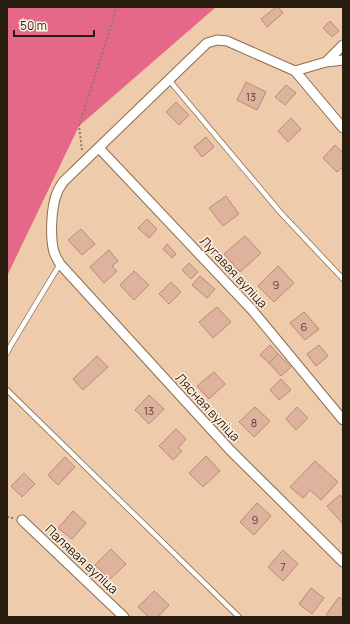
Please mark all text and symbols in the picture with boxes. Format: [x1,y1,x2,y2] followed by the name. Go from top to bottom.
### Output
[14,12,94,38] scale bar
[20,17,47,34] text: 50 m
[246,89,256,104] house number: 13
[196,232,272,312] street label: Лугавая вуліца
[273,277,280,292] house number: 9
[301,319,308,334] house number: 6
[172,369,244,445] street label: Лясная вуліца
[144,403,154,418] house number: 13
[251,415,257,430] house number: 8
[252,512,259,527] house number: 9
[41,520,123,598] street label: Палявая вуліца
[280,559,286,574] house number: 7

